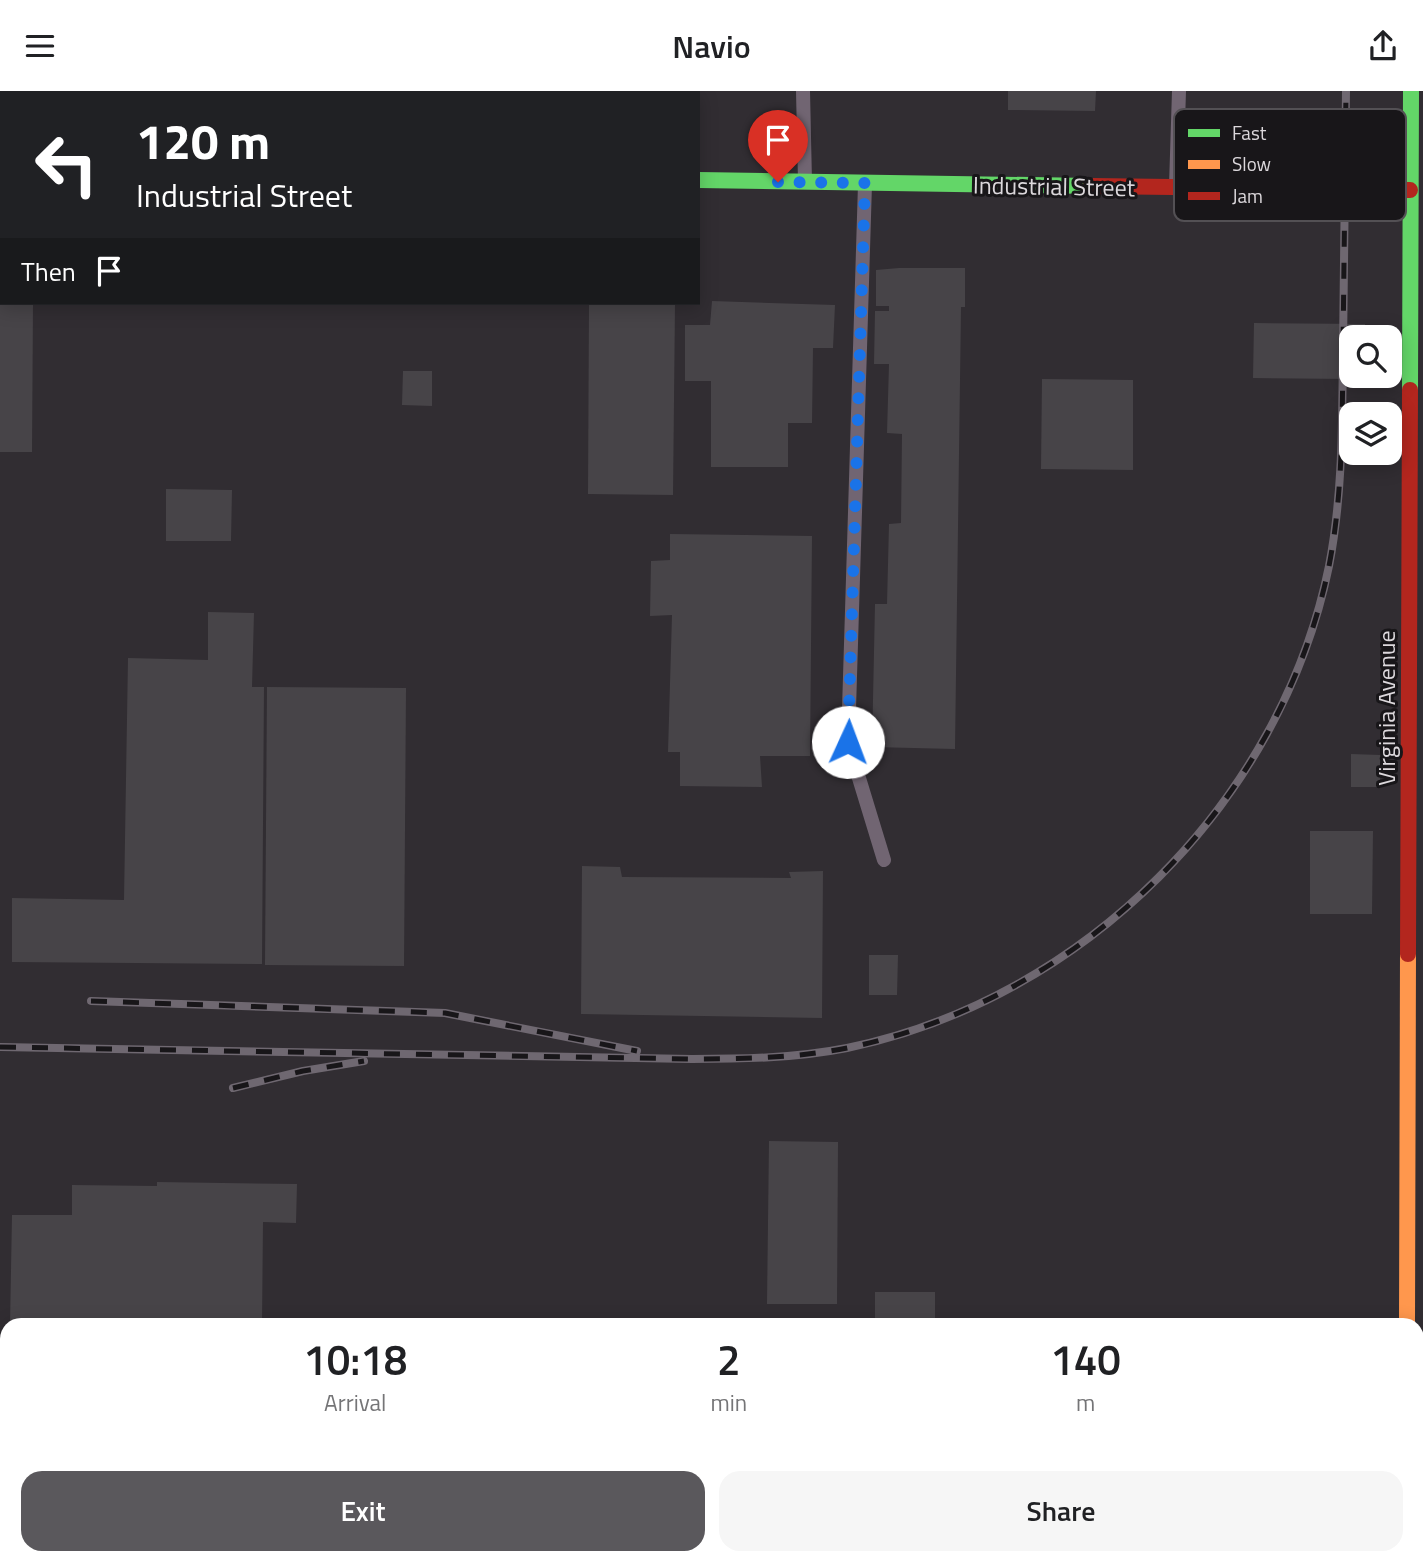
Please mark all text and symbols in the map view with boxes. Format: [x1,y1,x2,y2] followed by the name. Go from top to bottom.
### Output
[672,22,751,70] text: Navio
[21,27,59,65] icon: menu
[1364,27,1402,65] icon: share
[136,103,270,178] text: 120 m
[1174,109,1406,221] legend
[748,110,808,182] pin
[1232,118,1267,147] text: Fast
[21,119,112,210] icon: left
[759,121,797,159] icon: arrive
[1232,149,1271,178] text: Slow
[973,167,1136,205] street label: Industrial Street
[136,171,352,219] text: Industrial Street
[1232,181,1263,210] text: Jam
[21,252,76,291] text: Then
[90,252,128,290] icon: arrive
[1339,325,1402,465] map controls
[1339,325,1402,388] button: search
[1339,402,1402,465] button: layers
[1368,630,1404,786] street label: Virginia Avenue
[811,705,885,779] position arrow
[303,1327,407,1391] text: 10:18
[717,1327,741,1391] text: 2
[1050,1327,1121,1391] text: 140
[324,1385,386,1420] text: Arrival
[710,1385,747,1420] text: min
[1076,1385,1095,1420] text: m
[21,1471,705,1551] button: Exit
[719,1471,1403,1551] button: Share

